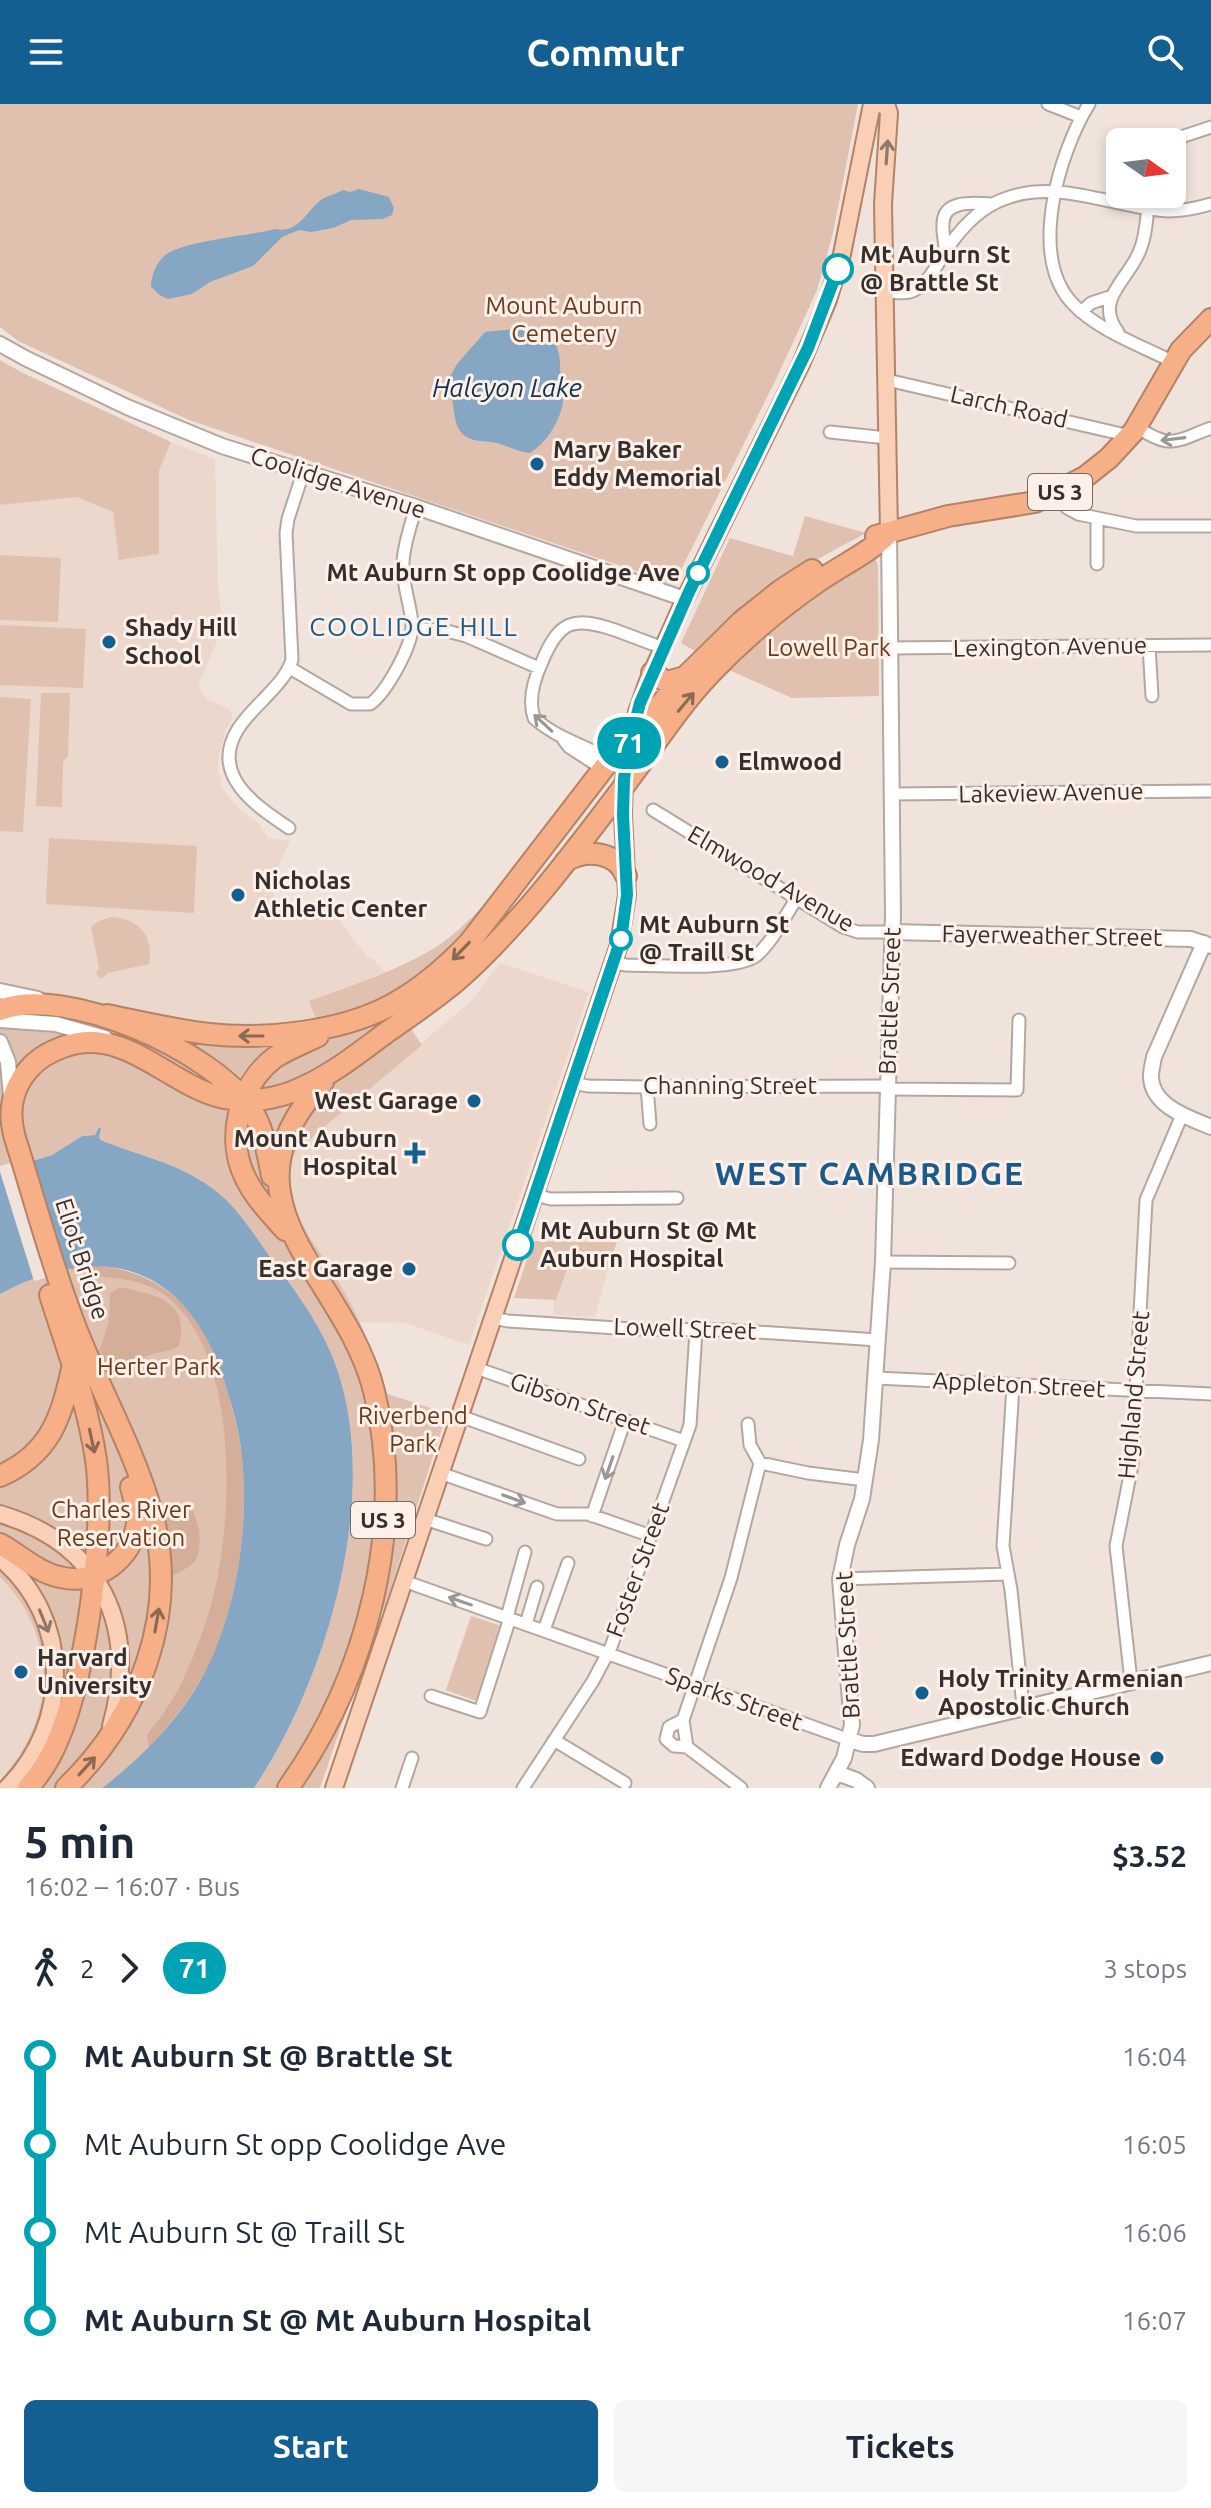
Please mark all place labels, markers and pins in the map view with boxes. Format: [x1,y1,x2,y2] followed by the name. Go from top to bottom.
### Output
[860,241,1010,296] place label: Mt Auburn St @ Brattle St
[823,254,853,284] marker: Mt Auburn St @ Brattle St
[553,436,721,491] place label: Mary Baker Eddy Memorial
[528,455,546,473] marker: Mary Baker Eddy Memorial
[327,559,680,586] place label: Mt Auburn St opp Coolidge Ave
[687,562,709,584] marker: Mt Auburn St opp Coolidge Ave
[125,614,237,669] place label: Shady Hill School
[100,633,118,651] marker: Shady Hill School
[738,748,842,775] place label: Elmwood
[713,753,731,771] marker: Elmwood
[254,867,428,922] place label: Nicholas Athletic Center
[229,886,247,904] marker: Nicholas Athletic Center
[639,911,789,966] place label: Mt Auburn St @ Traill St
[610,928,632,950] marker: Mt Auburn St @ Traill St
[315,1087,458,1114] place label: West Garage
[465,1092,483,1110] marker: West Garage
[234,1125,397,1180] place label: Mount Auburn Hospital
[404,1142,426,1164] marker: Mount Auburn Hospital
[540,1217,757,1272] place label: Mt Auburn St @ Mt Auburn Hospital
[503,1230,533,1260] marker: Mt Auburn St @ Mt Auburn Hospital
[258,1255,393,1282] place label: East Garage
[400,1260,418,1278] marker: East Garage
[37,1644,152,1699] place label: Harvard University
[12,1663,30,1681] marker: Harvard University
[938,1665,1184,1720] place label: Holy Trinity Armenian Apostolic Church
[913,1684,931,1702] marker: Holy Trinity Armenian Apostolic Church
[900,1744,1141,1771] place label: Edward Dodge House
[1148,1749,1166,1767] marker: Edward Dodge House

